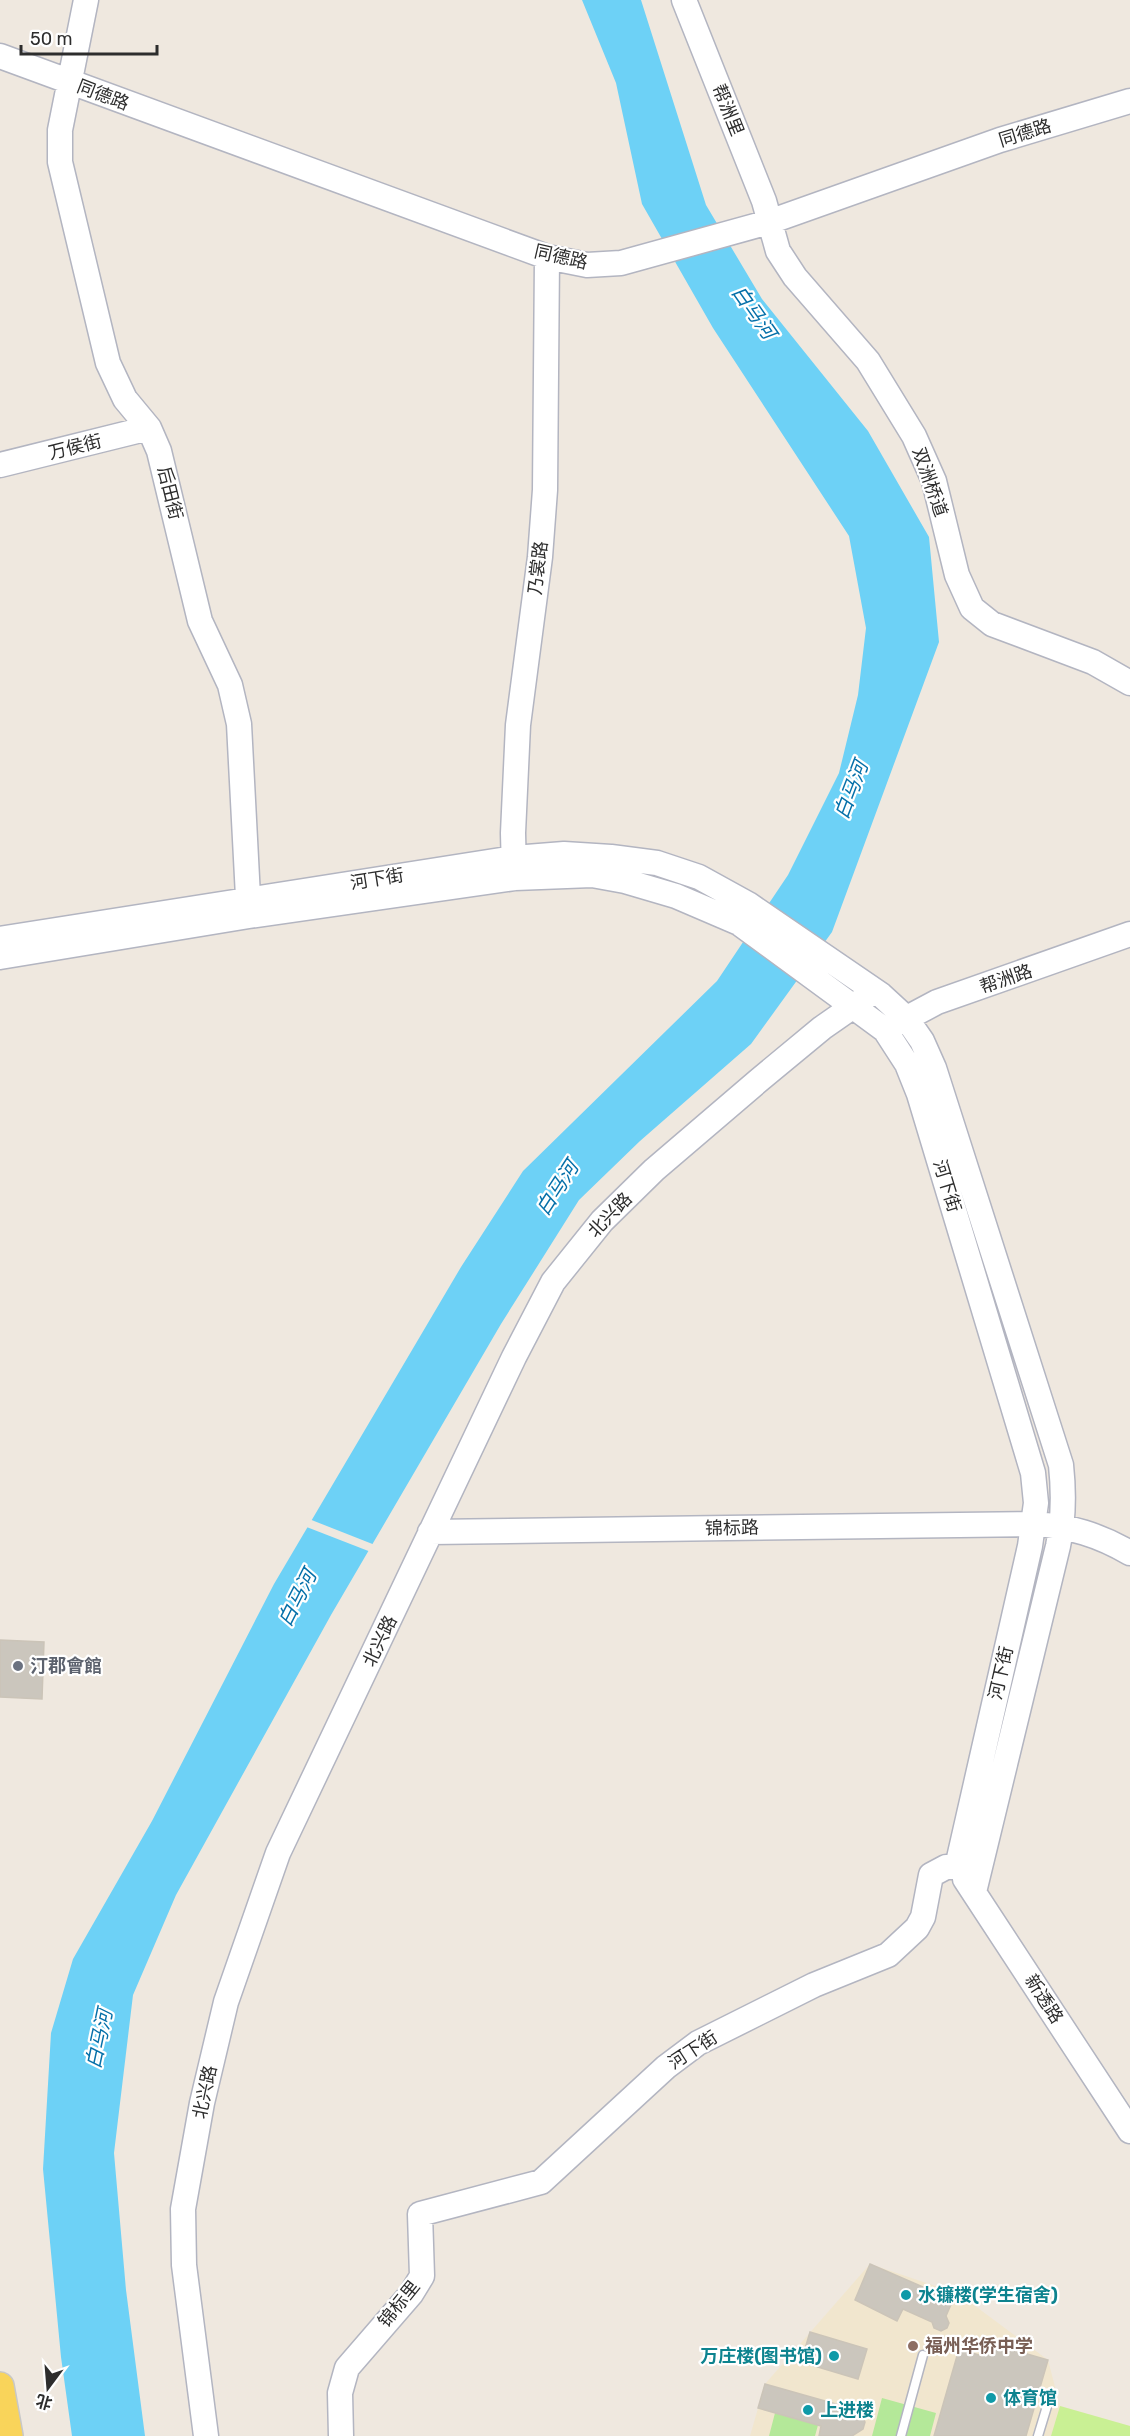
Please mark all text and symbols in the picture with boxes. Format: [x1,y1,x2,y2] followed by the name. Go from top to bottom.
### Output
[21,18,158,56] scale bar
[30,28,73,50] text: 50 m
[74,75,132,115] street label: 同德路
[708,81,748,139] street label: 帮洲里
[996,115,1054,151] street label: 同德路
[532,240,590,274] street label: 同德路
[727,281,783,347] water label: 白马河
[46,430,104,464] street label: 万侯街
[908,444,952,520] street label: 双洲桥道
[153,464,187,522] street label: 后田街
[524,540,552,596] street label: 乃裳路
[829,754,874,822] water label: 白马河
[349,864,405,894] street label: 河下街
[977,960,1035,998] street label: 帮洲路
[531,1153,586,1220] water label: 白马河
[929,1157,965,1215] street label: 河下街
[583,1188,637,1242] street label: 北兴路
[705,1517,759,1539] street label: 锦标路
[273,1562,323,1630] water label: 白马河
[358,1612,402,1670] street label: 北兴路
[984,1644,1018,1702] street label: 河下街
[30,1655,102,1677] place label: 汀郡會館
[11,1659,25,1673] marker: 汀郡會館
[1020,1970,1068,2028] street label: 新透路
[81,2003,118,2071] water label: 白马河
[664,2026,722,2074] street label: 河下街
[189,2063,221,2121] street label: 北兴路
[373,2276,425,2332] street label: 锦标里
[918,2284,1058,2306] place label: 水镰楼(学生宿舍)
[899,2288,913,2302] marker: 水镰楼(学生宿舍)
[925,2335,1033,2357] place label: 福州华侨中学
[906,2339,920,2353] marker: 福州华侨中学
[700,2345,822,2367] place label: 万庄楼(图书馆)
[827,2349,841,2363] marker: 万庄楼(图书馆)
[18,2358,78,2418] north arrow
[1003,2387,1057,2409] place label: 体育馆
[34,2391,54,2413] text: 北
[984,2391,998,2405] marker: 体育馆
[820,2399,874,2421] place label: 上进楼
[801,2403,815,2417] marker: 上进楼

